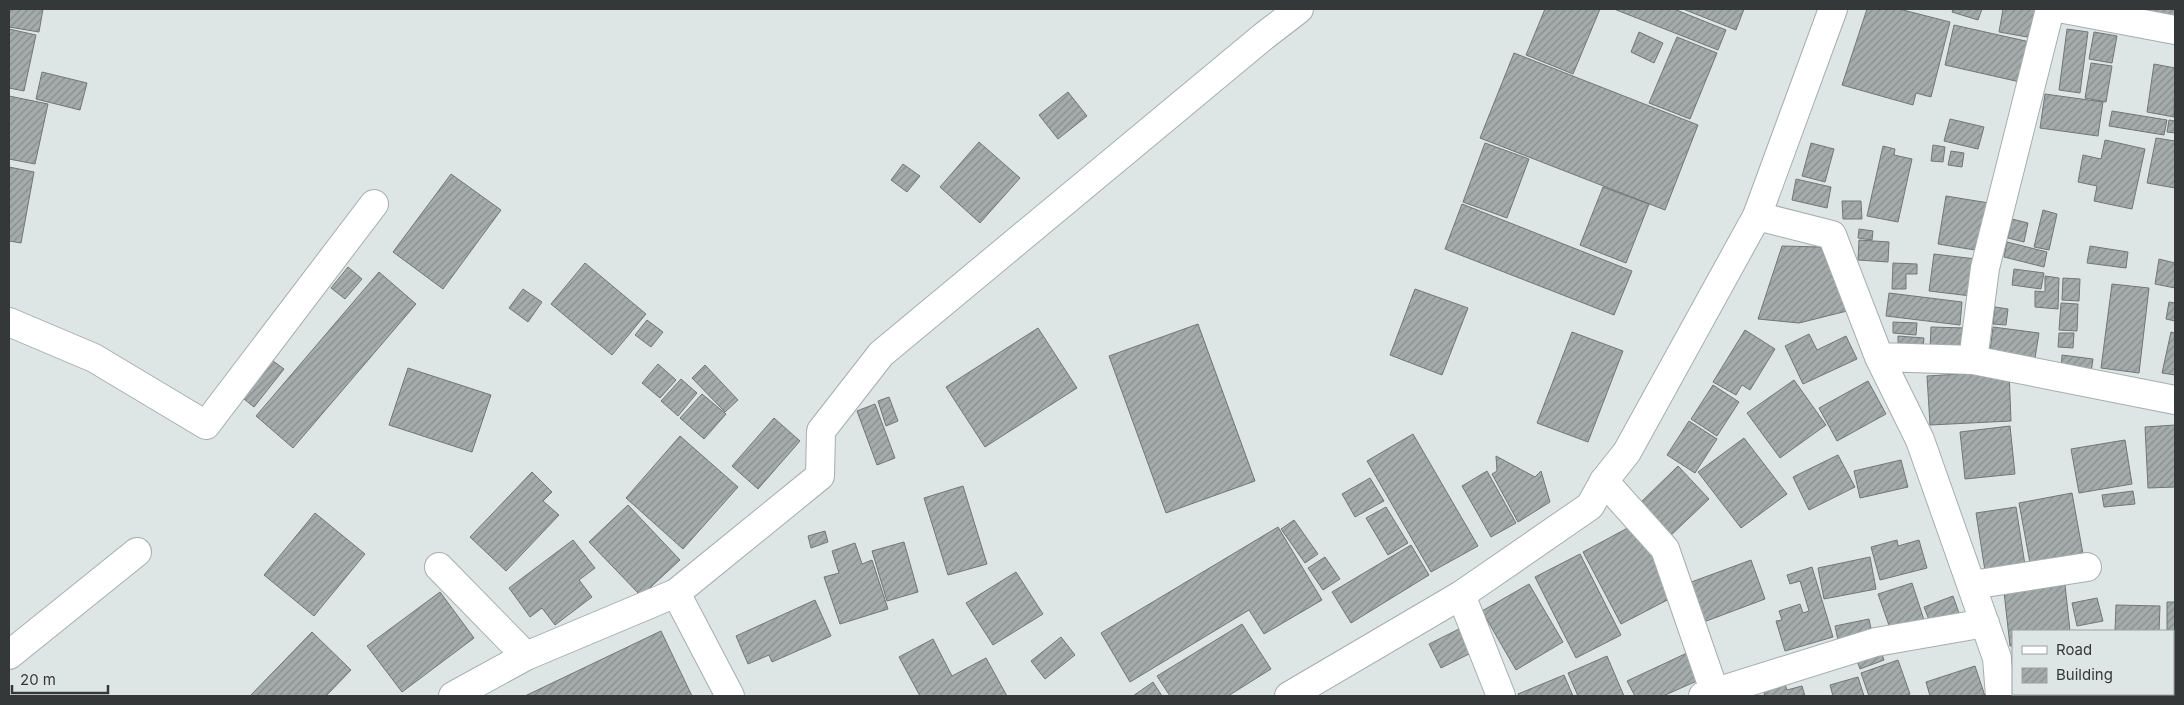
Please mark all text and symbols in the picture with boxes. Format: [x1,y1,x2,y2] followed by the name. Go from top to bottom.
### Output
[2012,630,2174,695] legend
[2056,640,2092,659] text: Road
[12,662,109,694] scale bar
[2056,665,2113,684] text: Building
[20,670,56,689] text: 20 m

